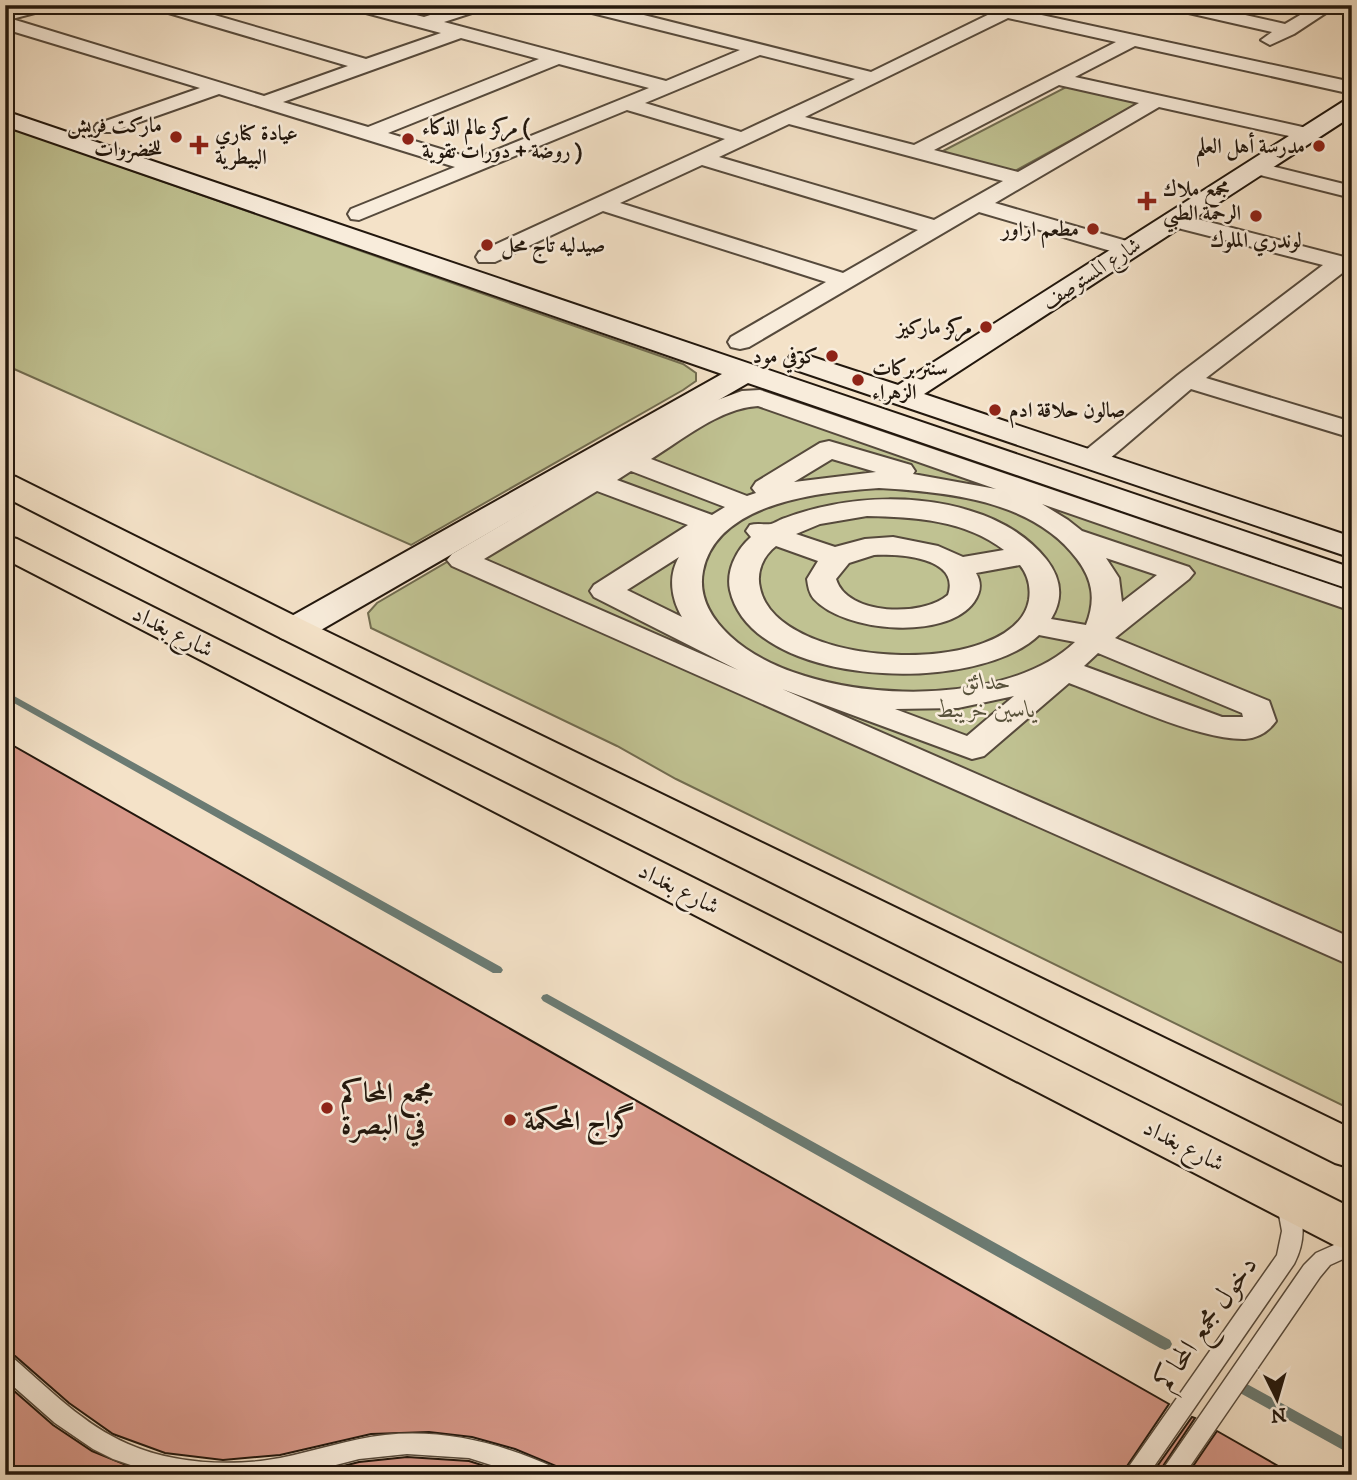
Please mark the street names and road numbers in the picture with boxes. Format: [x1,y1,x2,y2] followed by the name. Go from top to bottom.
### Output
[1037,232,1148,319] street label: شارع المستوصف
[125,599,218,669] street label: شارع بغداد
[631,856,724,926] street label: شارع بغداد
[1136,1113,1229,1183] street label: شارع بغداد
[1147,1249,1271,1401] street label: دخول مجمع المحاكم

